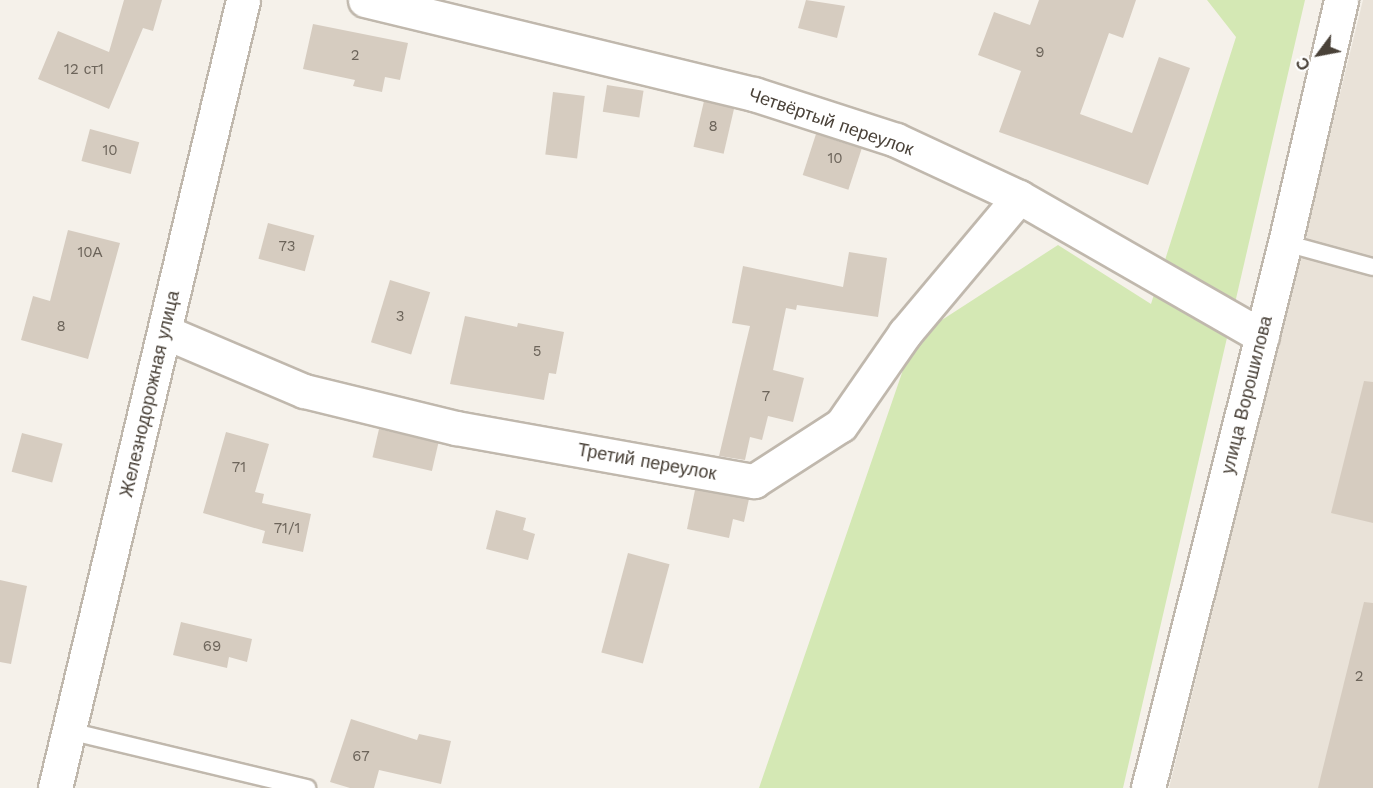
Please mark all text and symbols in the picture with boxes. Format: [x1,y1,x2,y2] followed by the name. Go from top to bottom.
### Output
[1289,24,1349,84] north arrow
[1035,44,1045,62] house number: 9
[351,47,359,65] house number: 2
[1292,54,1314,74] text: С
[64,61,104,79] house number: 12 ст1
[746,84,916,160] street label: Четвёртый переулок
[708,118,718,136] house number: 8
[102,142,118,160] house number: 10
[827,150,843,168] house number: 10
[278,238,296,256] house number: 73
[77,244,103,262] house number: 10А
[116,289,184,499] street label: Железнодорожная улица
[396,308,404,326] house number: 3
[1217,314,1277,476] street label: улица Ворошилова
[56,318,66,336] house number: 8
[533,343,541,361] house number: 5
[762,388,770,406] house number: 7
[576,439,718,485] street label: Третий переулок
[232,459,246,477] house number: 71
[274,520,300,538] house number: 71/1
[203,638,221,656] house number: 69
[1355,668,1363,686] house number: 2
[352,748,370,766] house number: 67

